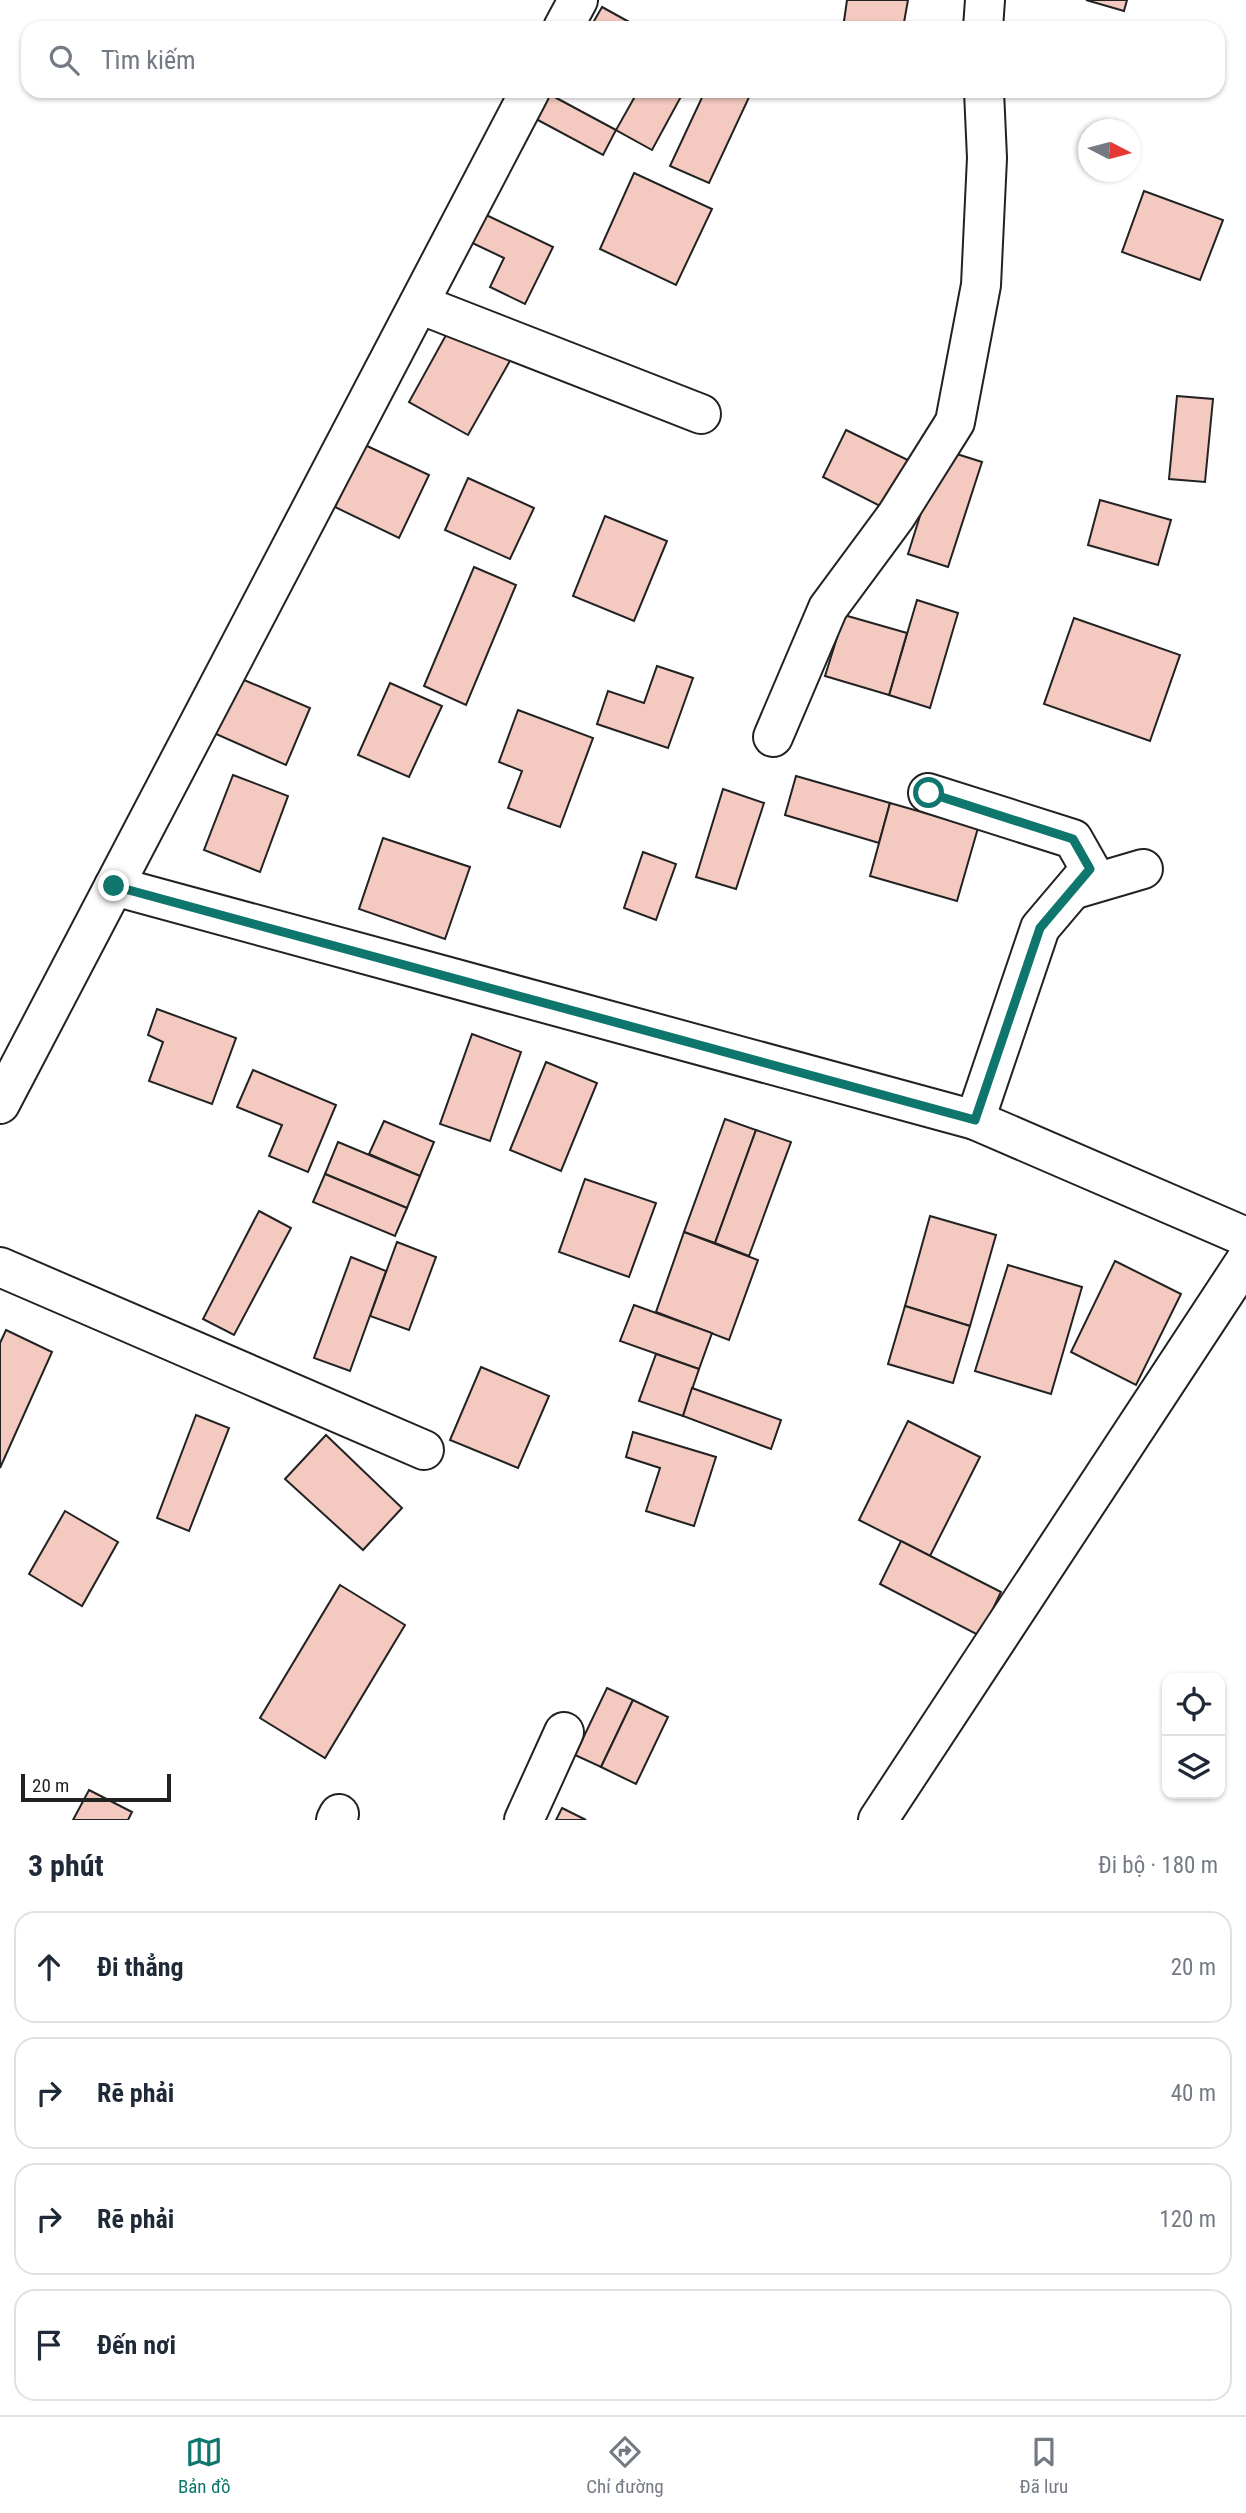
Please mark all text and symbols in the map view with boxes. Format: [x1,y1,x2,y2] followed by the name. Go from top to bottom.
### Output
[21,21,1225,98] search box
[45,41,83,79] icon: search
[101,45,196,75] text: Tìm kiếm
[1078,119,1141,182] north arrow
[913,777,944,808] route start
[98,870,129,901] route end
[1162,1673,1225,1799] map controls
[1162,1673,1225,1736] button: locate
[1162,1736,1225,1799] button: layers
[21,1771,172,1803] scale bar
[32,1774,69,1797] text: 20 m
[28,1848,104,1883] text: 3 phút
[1098,1852,1218,1879] text: Đi bộ · 180 m
[30,1948,68,1986] icon: ahead
[97,1952,184,1982] text: Đi thẳng
[1171,1954,1216,1981] text: 20 m
[30,2074,68,2112] icon: right
[97,2078,174,2108] text: Rẽ phải
[1171,2080,1216,2107] text: 40 m
[30,2200,68,2238] icon: right
[97,2204,174,2234] text: Rẽ phải
[1159,2206,1216,2233] text: 120 m
[30,2326,68,2364] icon: arrive
[97,2330,176,2360] text: Đến nơi
[178,2433,231,2498] tab: Bản đồ
[586,2433,664,2498] tab: Chỉ đường
[1020,2433,1068,2498] tab: Đã lưu

